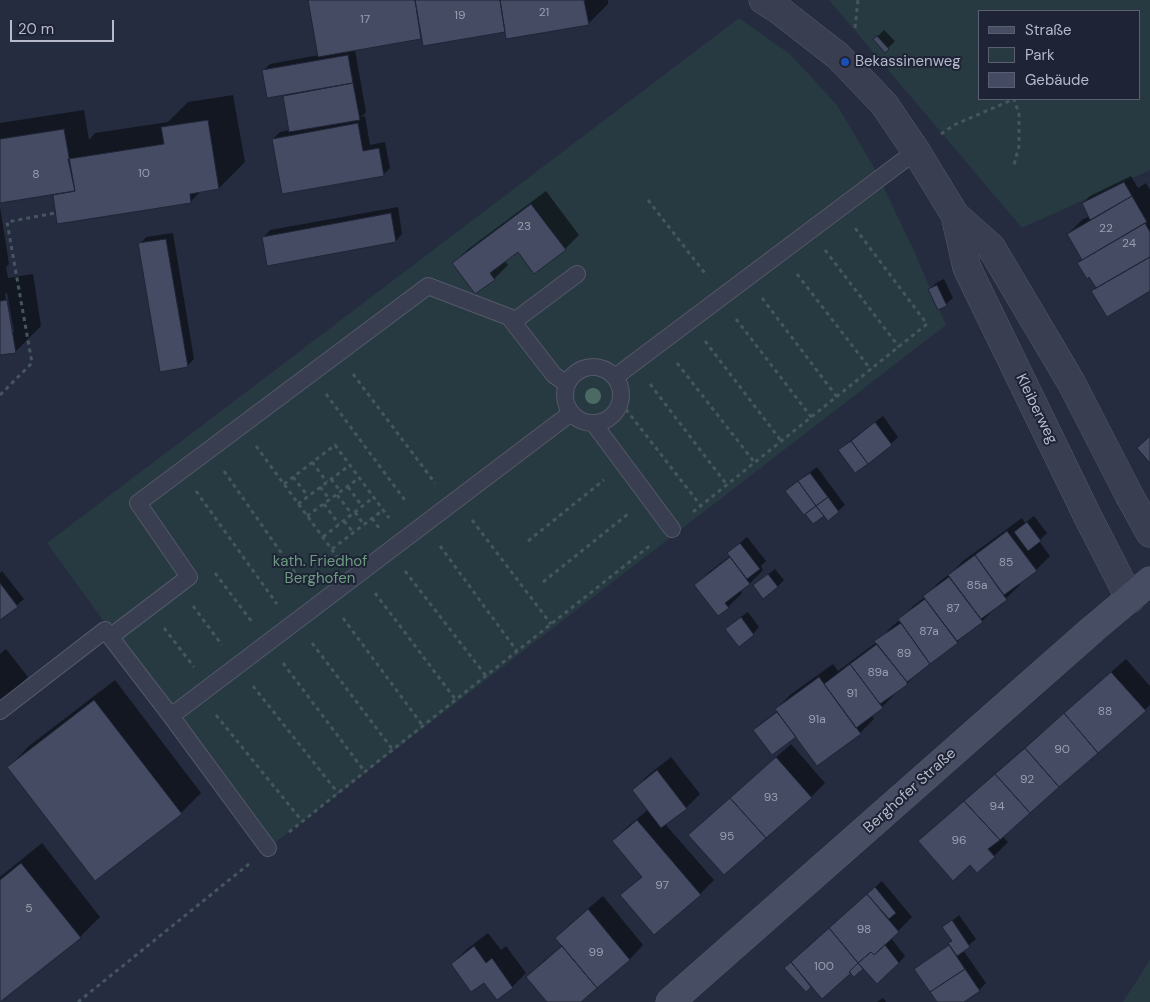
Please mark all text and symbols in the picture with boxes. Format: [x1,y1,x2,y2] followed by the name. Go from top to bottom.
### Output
[539,6,549,20] house number: 21
[454,9,466,23] house number: 19
[12,10,116,42] scale bar
[978,10,1140,100] legend
[360,13,370,27] house number: 17
[18,19,54,39] text: 20 m
[1025,20,1072,40] text: Straße
[1025,45,1055,65] text: Park
[855,53,961,71] place label: Bekassinenweg
[839,56,851,68] marker: Bekassinenweg
[1025,70,1089,90] text: Gebäude
[138,167,150,181] house number: 10
[32,168,40,182] house number: 8
[517,220,531,234] house number: 23
[1099,222,1113,236] house number: 22
[1122,237,1136,251] house number: 24
[1011,371,1061,447] street label: Kleiberweg
[273,553,367,588] park label: kath. Friedhof Berghofen
[999,556,1013,570] house number: 85
[966,579,988,593] house number: 85a
[946,602,960,616] house number: 87
[919,625,939,639] house number: 87a
[897,647,911,661] house number: 89
[867,666,889,680] house number: 89a
[846,687,858,701] house number: 91
[1098,705,1112,719] house number: 88
[808,713,826,727] house number: 91a
[1054,743,1070,757] house number: 90
[860,745,960,837] street label: Berghofer Straße
[1020,773,1034,787] house number: 92
[764,791,778,805] house number: 93
[990,800,1004,814] house number: 94
[720,830,734,844] house number: 95
[951,834,967,848] house number: 96
[655,879,669,893] house number: 97
[25,902,33,916] house number: 5
[857,923,871,937] house number: 98
[588,946,604,960] house number: 99
[814,960,834,974] house number: 100

